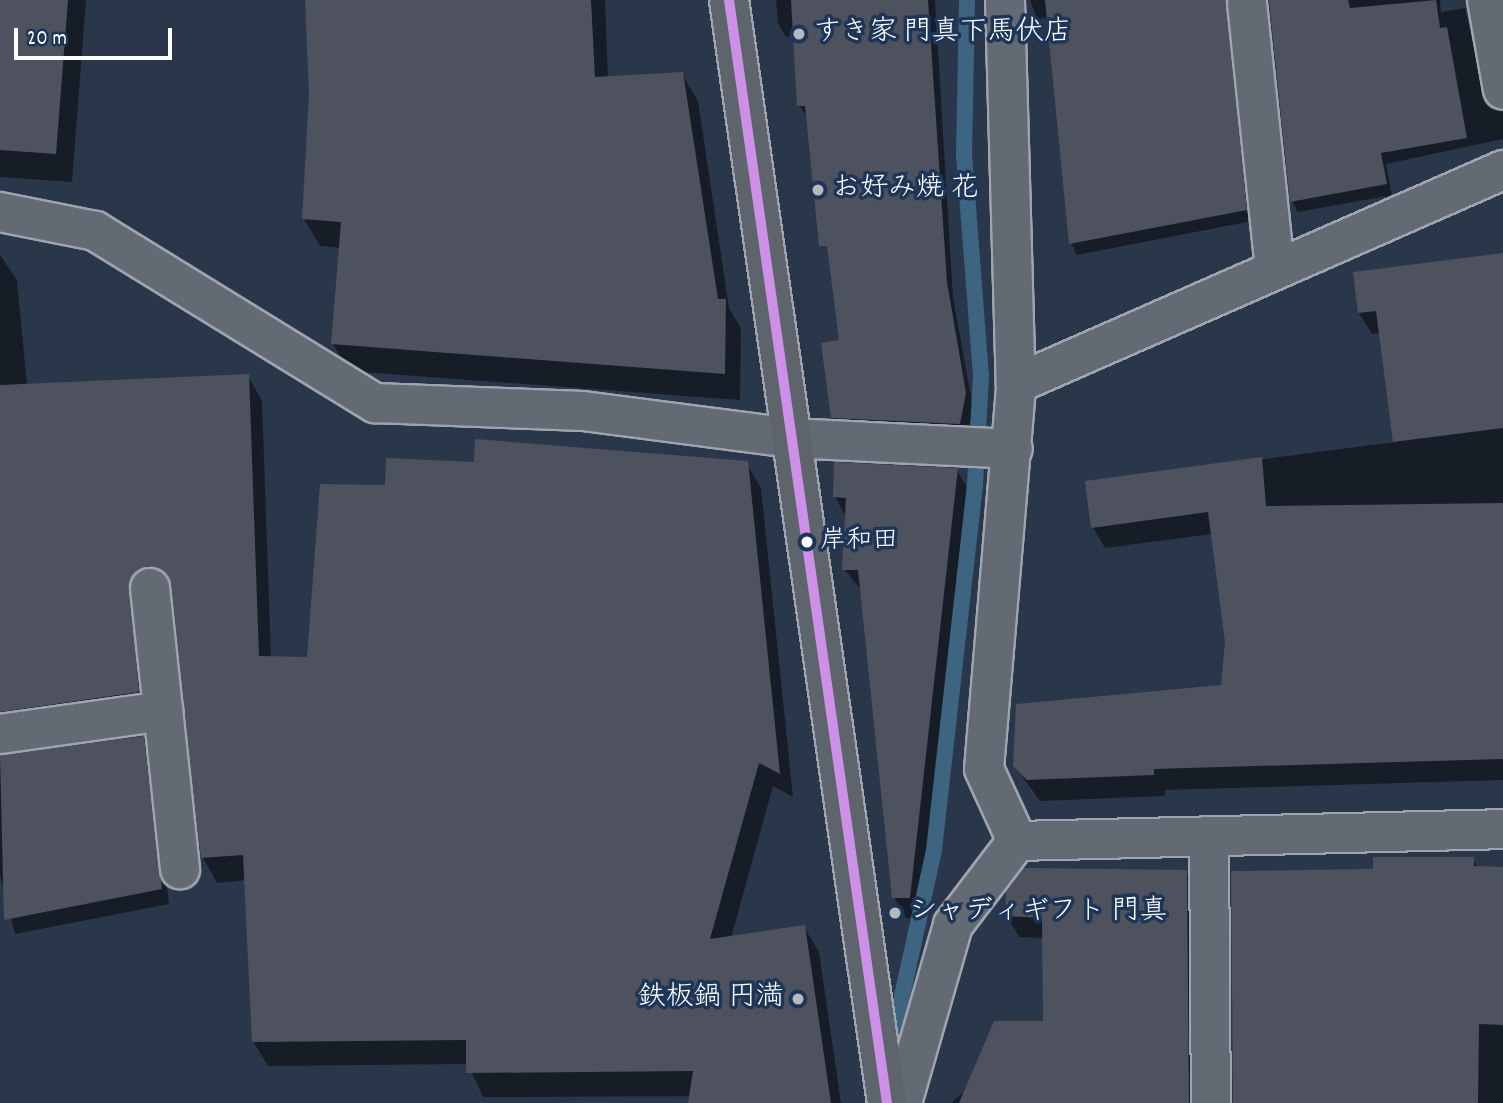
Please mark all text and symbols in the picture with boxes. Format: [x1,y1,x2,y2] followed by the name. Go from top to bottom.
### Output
[18,14,175,58] scale bar
[813,17,1071,51] place label: すき家 門真下馬伏店
[27,25,67,55] text: 20 m
[791,26,807,42] marker: すき家 門真下馬伏店
[832,173,978,207] place label: お好み焼 花
[810,182,826,198] marker: お好み焼 花
[820,526,898,558] place label: 岸和田
[800,535,814,549] marker: 岸和田
[909,896,1167,930] place label: シャディギフト 門真
[887,905,903,921] marker: シャディギフト 門真
[638,982,784,1016] place label: 鉄板鍋 円満
[790,991,806,1007] marker: 鉄板鍋 円満

